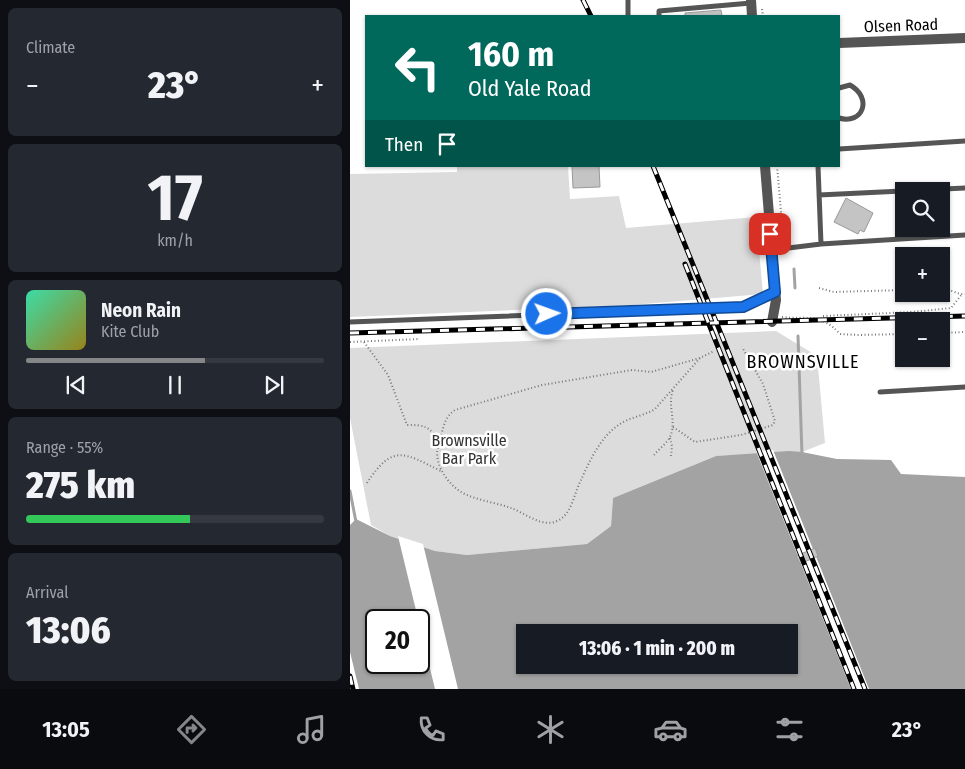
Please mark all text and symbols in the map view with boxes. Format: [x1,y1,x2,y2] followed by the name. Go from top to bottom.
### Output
[864,15,939,36] street label: Olsen Road
[468,33,554,75] text: 160 m
[385,35,450,100] icon: left
[26,38,75,57] text: Climate
[148,62,202,108] text: 23°
[26,69,39,102] text: −
[311,69,324,102] text: +
[468,75,592,102] text: Old Yale Road
[433,130,461,158] icon: arrive
[385,133,423,156] text: Then
[147,159,203,237] text: 17
[895,182,950,367] map controls
[895,182,950,237] button: search
[749,213,791,255] pin
[756,220,784,248] icon: arrive
[157,231,193,250] text: km/h
[895,247,950,302] button: +
[520,287,572,339] position arrow
[101,299,181,322] text: Neon Rain
[895,312,950,367] button: −
[101,322,159,341] text: Kite Club
[746,351,860,373] district label: BROWNSVILLE
[62,371,90,399] icon: previous
[161,371,189,399] icon: pause
[260,371,288,399] icon: next
[431,431,507,468] park label: Brownsville Bar Park
[26,438,103,457] text: Range · 55%
[26,462,135,508] text: 275 km
[26,583,68,602] text: Arrival
[26,607,111,653] text: 13:06
[365,609,430,674] speed limit sign: 20
[579,637,735,660] text: 13:06 · 1 min · 200 m
[174,712,209,747] icon: directions
[294,712,329,747] icon: music
[414,712,449,747] icon: phone
[533,712,568,747] icon: climate
[653,712,688,747] icon: car
[772,712,807,747] icon: filters
[42,716,90,743] text: 13:05
[892,716,923,743] text: 23°

